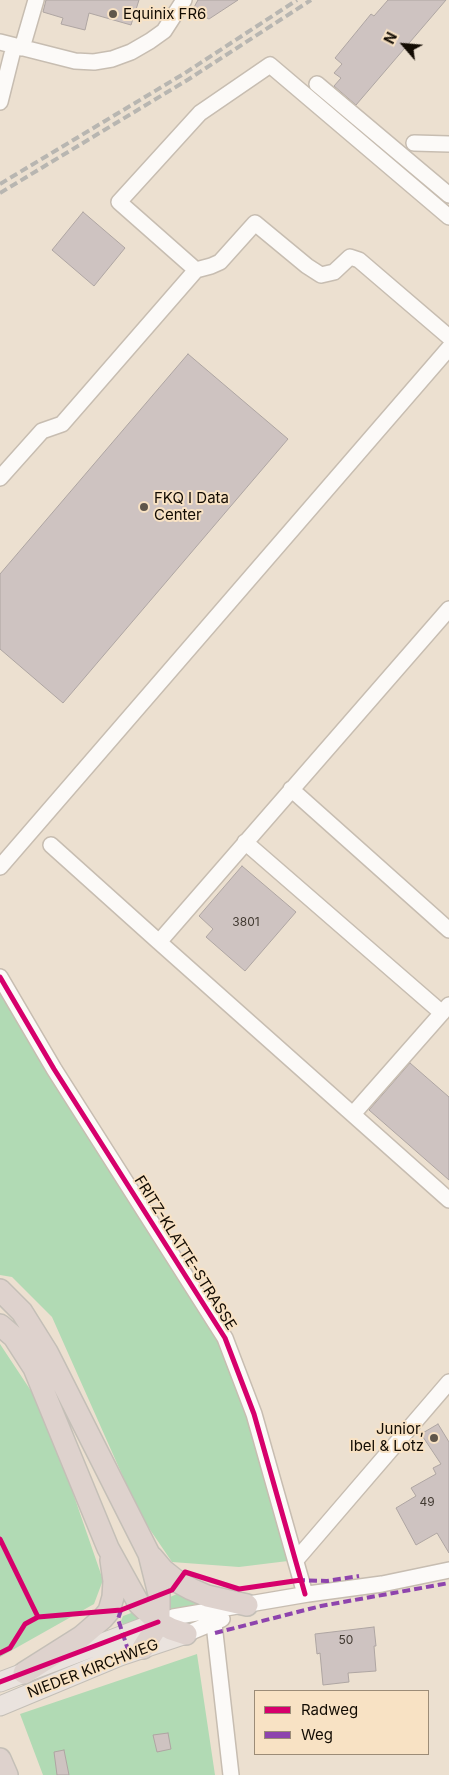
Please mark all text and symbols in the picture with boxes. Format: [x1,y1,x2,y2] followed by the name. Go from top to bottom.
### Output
[123,5,206,23] place label: Equinix FR6
[107,8,119,20] marker: Equinix FR6
[379,20,429,70] north arrow
[380,29,400,47] text: N
[154,489,229,524] place label: FKQ I Data Center
[138,501,150,513] marker: FKQ I Data Center
[232,915,260,929] house number: 3801
[130,1173,240,1333] street label: FRITZ-KLATTE-STRASSE
[350,1420,424,1455] place label: Junior, Ibel & Lotz
[428,1432,440,1444] marker: Junior, Ibel & Lotz
[419,1495,435,1509] house number: 49
[339,1633,353,1647] house number: 50
[25,1636,161,1702] street label: NIEDER KIRCHWEG
[254,1690,429,1755] legend
[301,1700,358,1719] text: Radweg
[301,1725,333,1744] text: Weg

